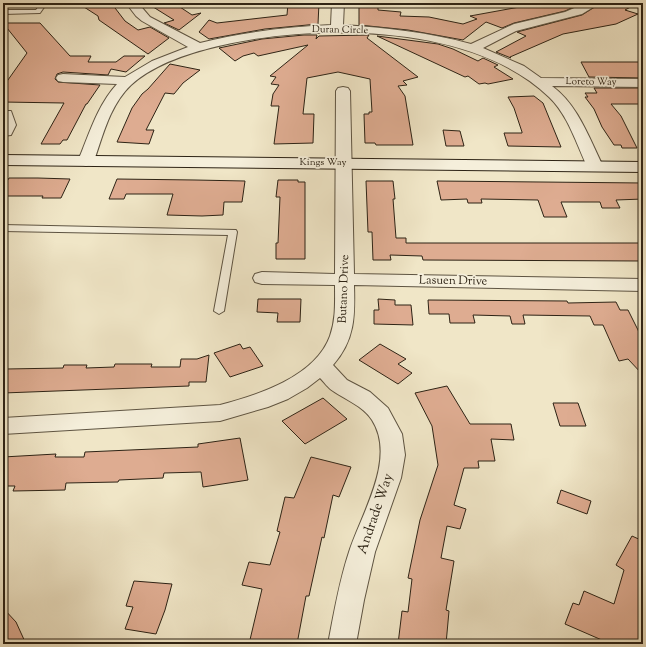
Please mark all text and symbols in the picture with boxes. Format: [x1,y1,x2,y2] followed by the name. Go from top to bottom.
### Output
[312,22,369,38] street label: Duran Circle
[565,74,617,90] street label: Loreto Way
[300,155,346,170] street label: Kings Way
[334,254,354,324] street label: Butano Drive
[419,271,488,291] street label: Lasuen Drive
[353,471,399,557] street label: Andrade Way

